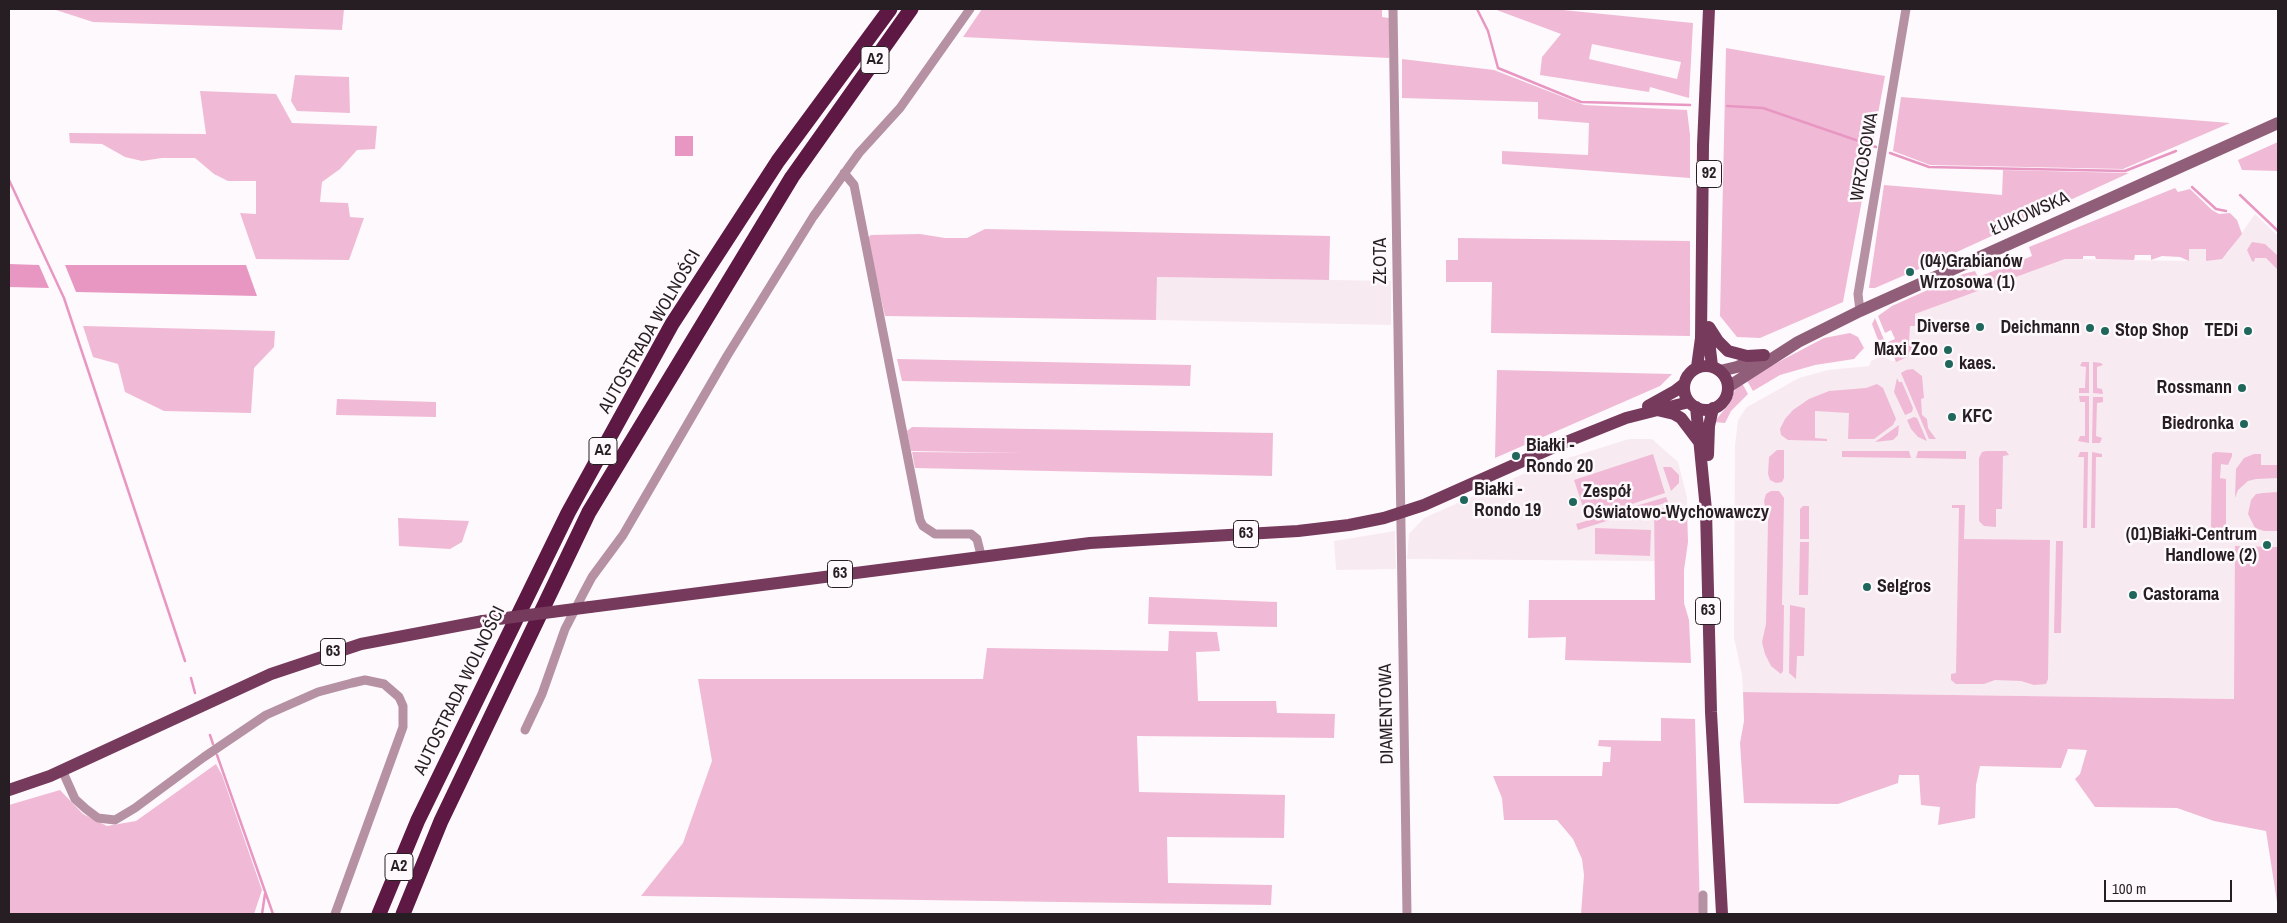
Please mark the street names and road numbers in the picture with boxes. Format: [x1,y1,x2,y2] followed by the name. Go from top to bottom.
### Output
[861,46,889,74] road number: A2
[1847,111,1883,203] street label: WRZOSOWA
[1696,160,1722,188] road number: 92
[1987,187,2073,241] street label: ŁUKOWSKA
[1370,238,1392,284] street label: ZŁOTA
[594,246,706,418] street label: AUTOSTRADA WOLNOŚCI
[589,438,617,464] road number: A2
[1234,520,1258,548] road number: 63
[828,560,852,588] road number: 63
[1696,598,1720,624] road number: 63
[410,603,510,779] street label: AUTOSTRADA WOLNOŚCI
[320,638,346,666] road number: 63
[1375,663,1399,765] street label: DIAMENTOWA
[385,854,413,880] road number: A2

